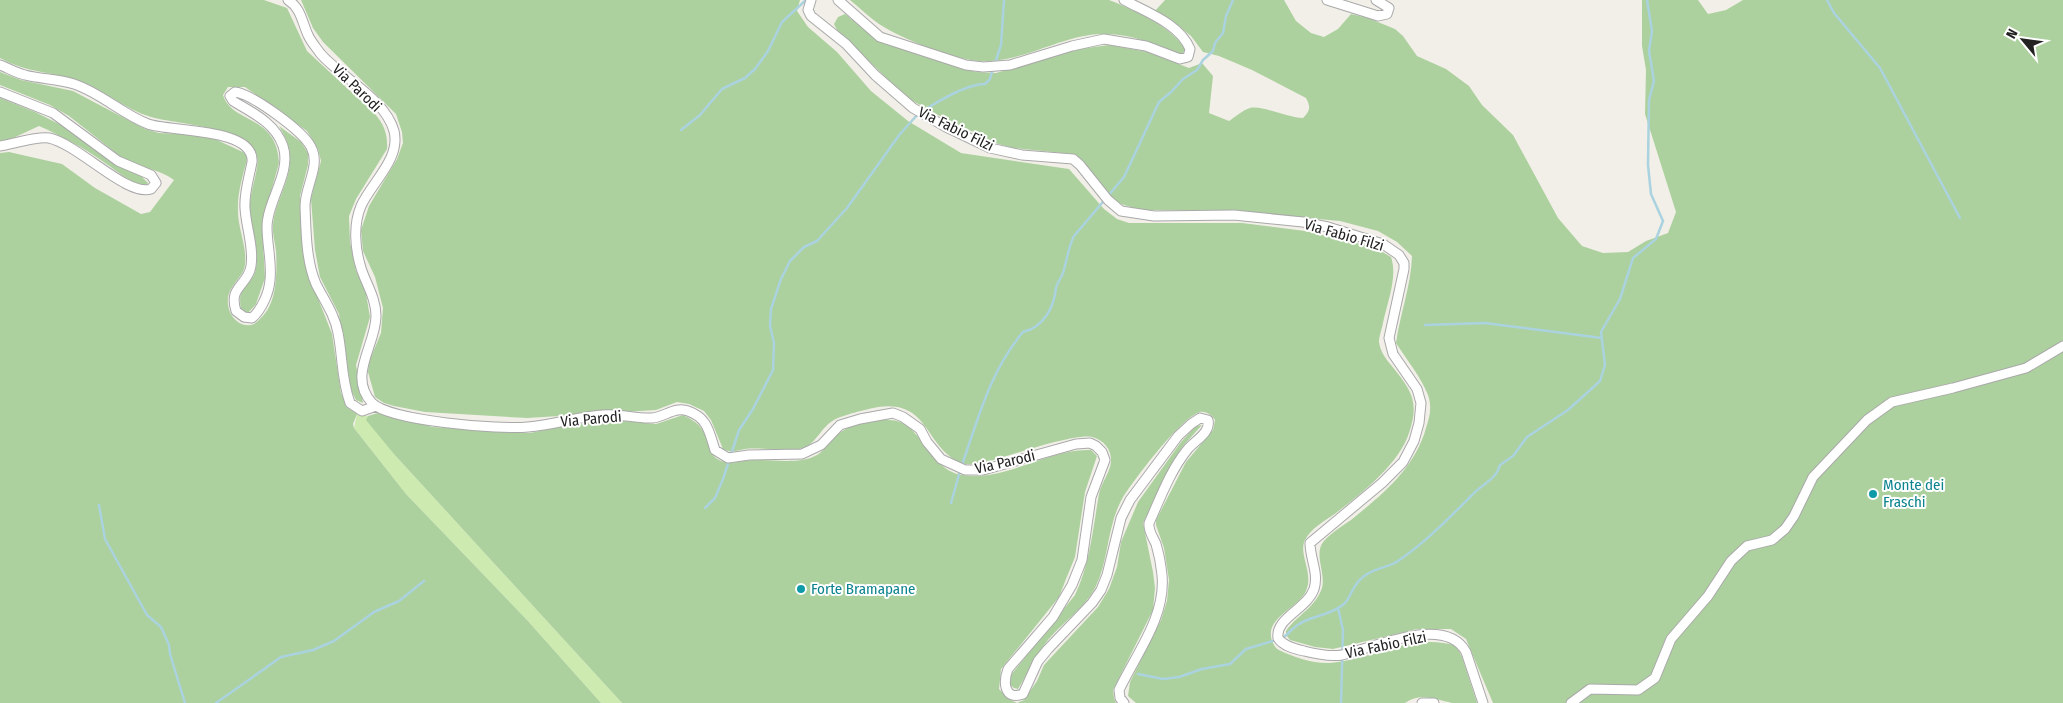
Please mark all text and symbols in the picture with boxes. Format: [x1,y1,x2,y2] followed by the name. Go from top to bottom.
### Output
[1998,15,2048,65] north arrow
[2003,26,2022,42] text: N
[329,60,385,116] street label: Via Parodi
[915,103,997,155] street label: Via Fabio Filzi
[1302,215,1386,255] street label: Via Fabio Filzi
[560,407,622,431] street label: Via Parodi
[973,446,1037,478] street label: Via Parodi
[1883,476,1944,511] place label: Monte dei Fraschi
[1867,488,1879,500] marker: Monte dei Fraschi
[811,580,916,598] place label: Forte Bramapane
[795,583,807,595] marker: Forte Bramapane
[1344,628,1428,662] street label: Via Fabio Filzi

